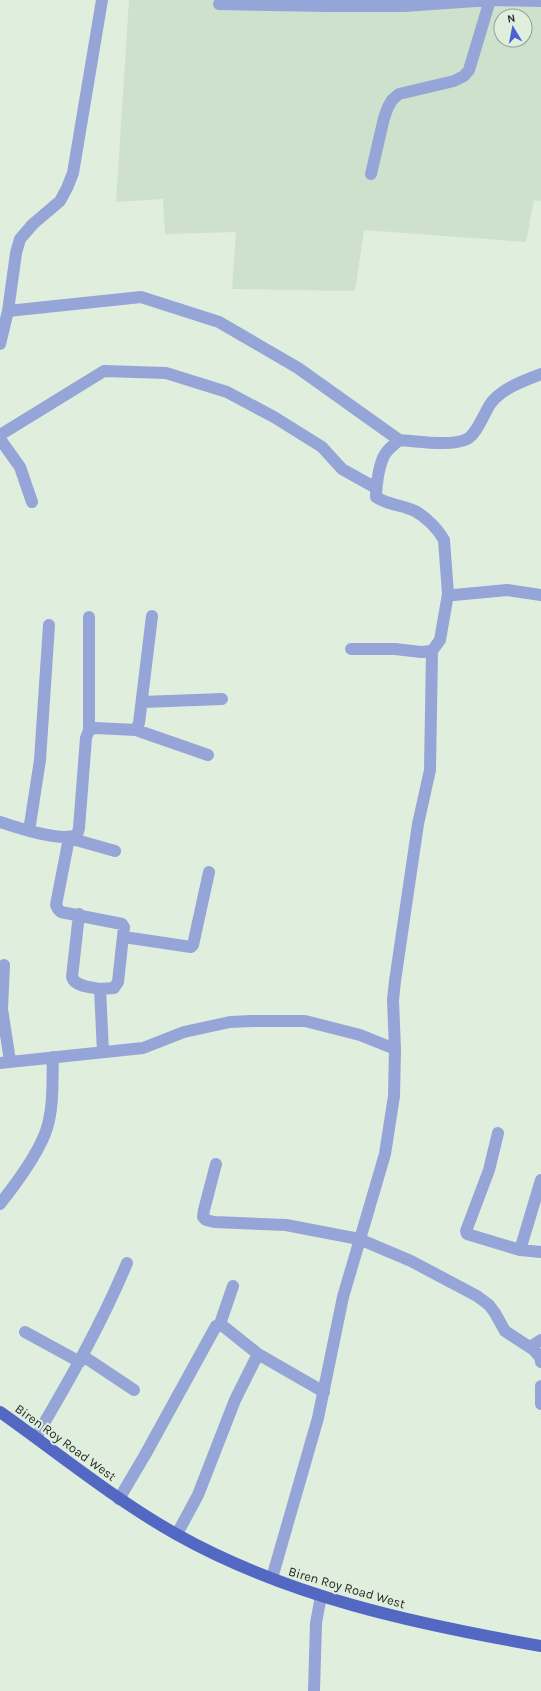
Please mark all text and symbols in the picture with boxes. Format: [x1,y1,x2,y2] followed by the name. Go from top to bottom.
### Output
[493,8,533,48] north arrow
[506,12,516,26] text: N
[12,1401,119,1484] street label: Biren Roy Road West
[287,1564,407,1611] street label: Biren Roy Road West

